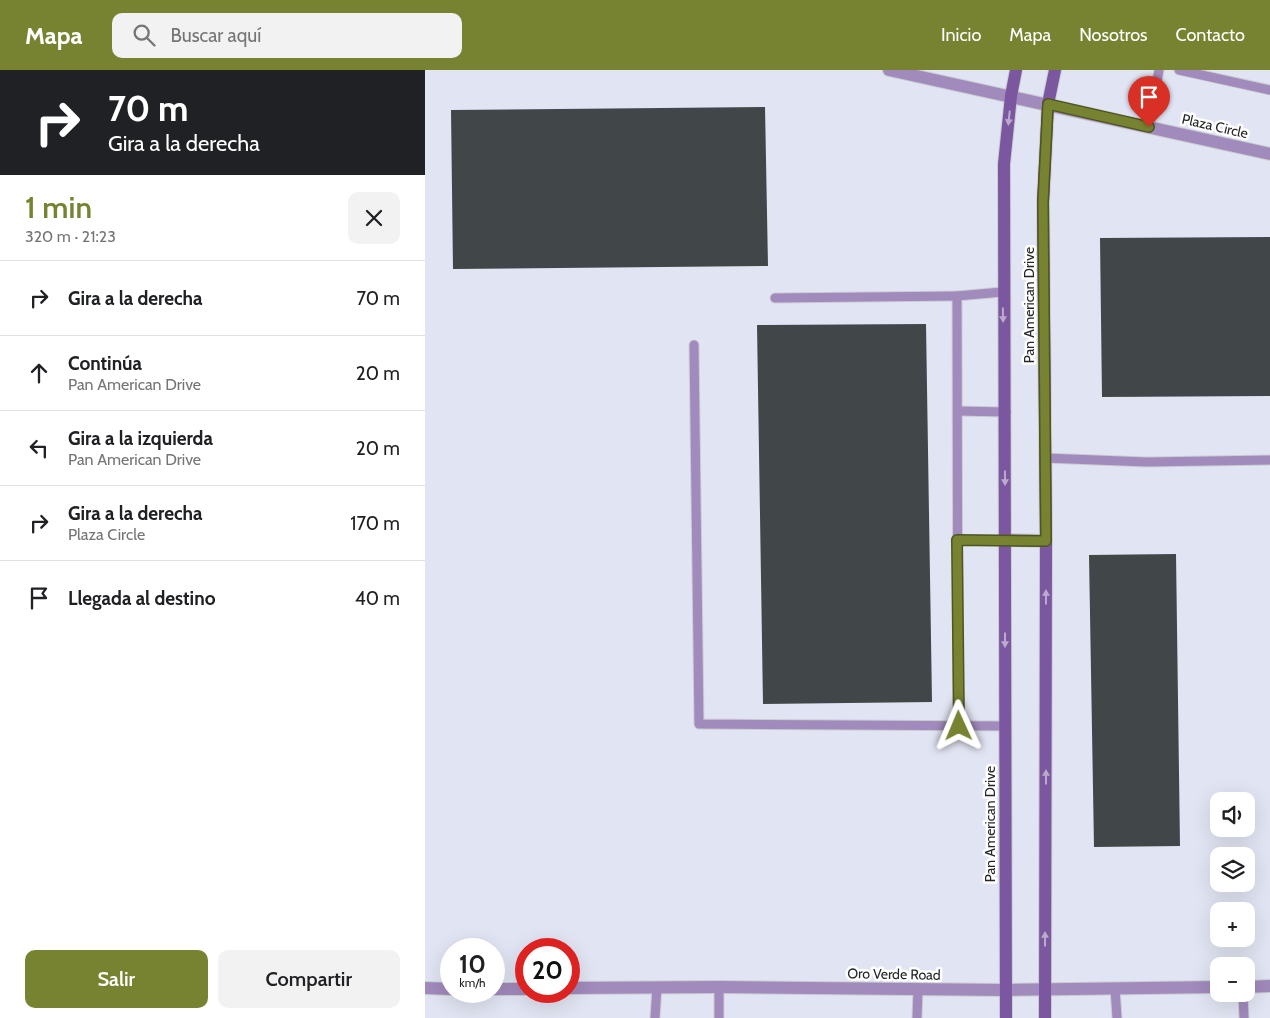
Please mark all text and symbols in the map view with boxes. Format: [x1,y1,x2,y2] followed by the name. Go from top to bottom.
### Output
[112,13,462,58] search box
[25,21,82,50] text: Mapa
[130,21,158,49] icon: search
[170,24,261,47] text: Buscar aquí
[941,24,981,46] text: Inicio
[1009,24,1051,46] text: Mapa
[1079,24,1148,46] text: Nosotros
[1176,24,1245,46] text: Contacto
[1128,76,1170,127] pin
[1135,83,1163,111] icon: arrive
[108,87,189,130] text: 70 m
[25,90,90,155] icon: right
[1005,110,1013,126] one-way arrow
[1180,110,1250,142] street label: Plaza Circle
[108,130,260,157] text: Gira a la derecha
[25,189,92,226] text: 1 min
[348,192,400,244] button: close
[25,227,116,246] text: 320 m · 21:23
[1020,247,1038,363] street label: Pan American Drive
[25,284,53,312] icon: right
[68,287,203,310] text: Gira a la derecha
[356,287,400,310] text: 70 m
[999,308,1007,324] one-way arrow
[68,352,142,375] text: Continúa
[25,359,53,387] icon: ahead
[356,362,400,385] text: 20 m
[68,375,201,394] text: Pan American Drive
[68,427,213,450] text: Gira a la izquierda
[25,434,53,462] icon: left
[356,437,400,460] text: 20 m
[68,450,201,469] text: Pan American Drive
[1001,470,1009,486] one-way arrow
[68,502,203,525] text: Gira a la derecha
[25,509,53,537] icon: right
[350,512,400,535] text: 170 m
[68,525,145,544] text: Plaza Circle
[25,584,53,612] icon: arrive
[68,587,215,610] text: Llegada al destino
[355,587,400,610] text: 40 m
[1042,589,1050,605] one-way arrow
[1001,633,1009,649] one-way arrow
[932,699,984,751] position arrow
[981,766,999,882] street label: Pan American Drive
[1042,769,1050,785] one-way arrow
[1210,792,1255,1002] map controls
[1210,792,1255,837] button: sound
[1210,847,1255,892] button: layers
[1210,902,1255,947] button: +
[1041,931,1049,947] one-way arrow
[515,938,580,1003] speed limit sign: 20
[459,949,486,979] text: 10
[25,950,208,1008] button: Salir
[218,950,400,1008] button: Compartir
[1210,957,1255,1002] button: −
[847,964,941,984] street label: Oro Verde Road
[459,975,486,990] text: km/h

